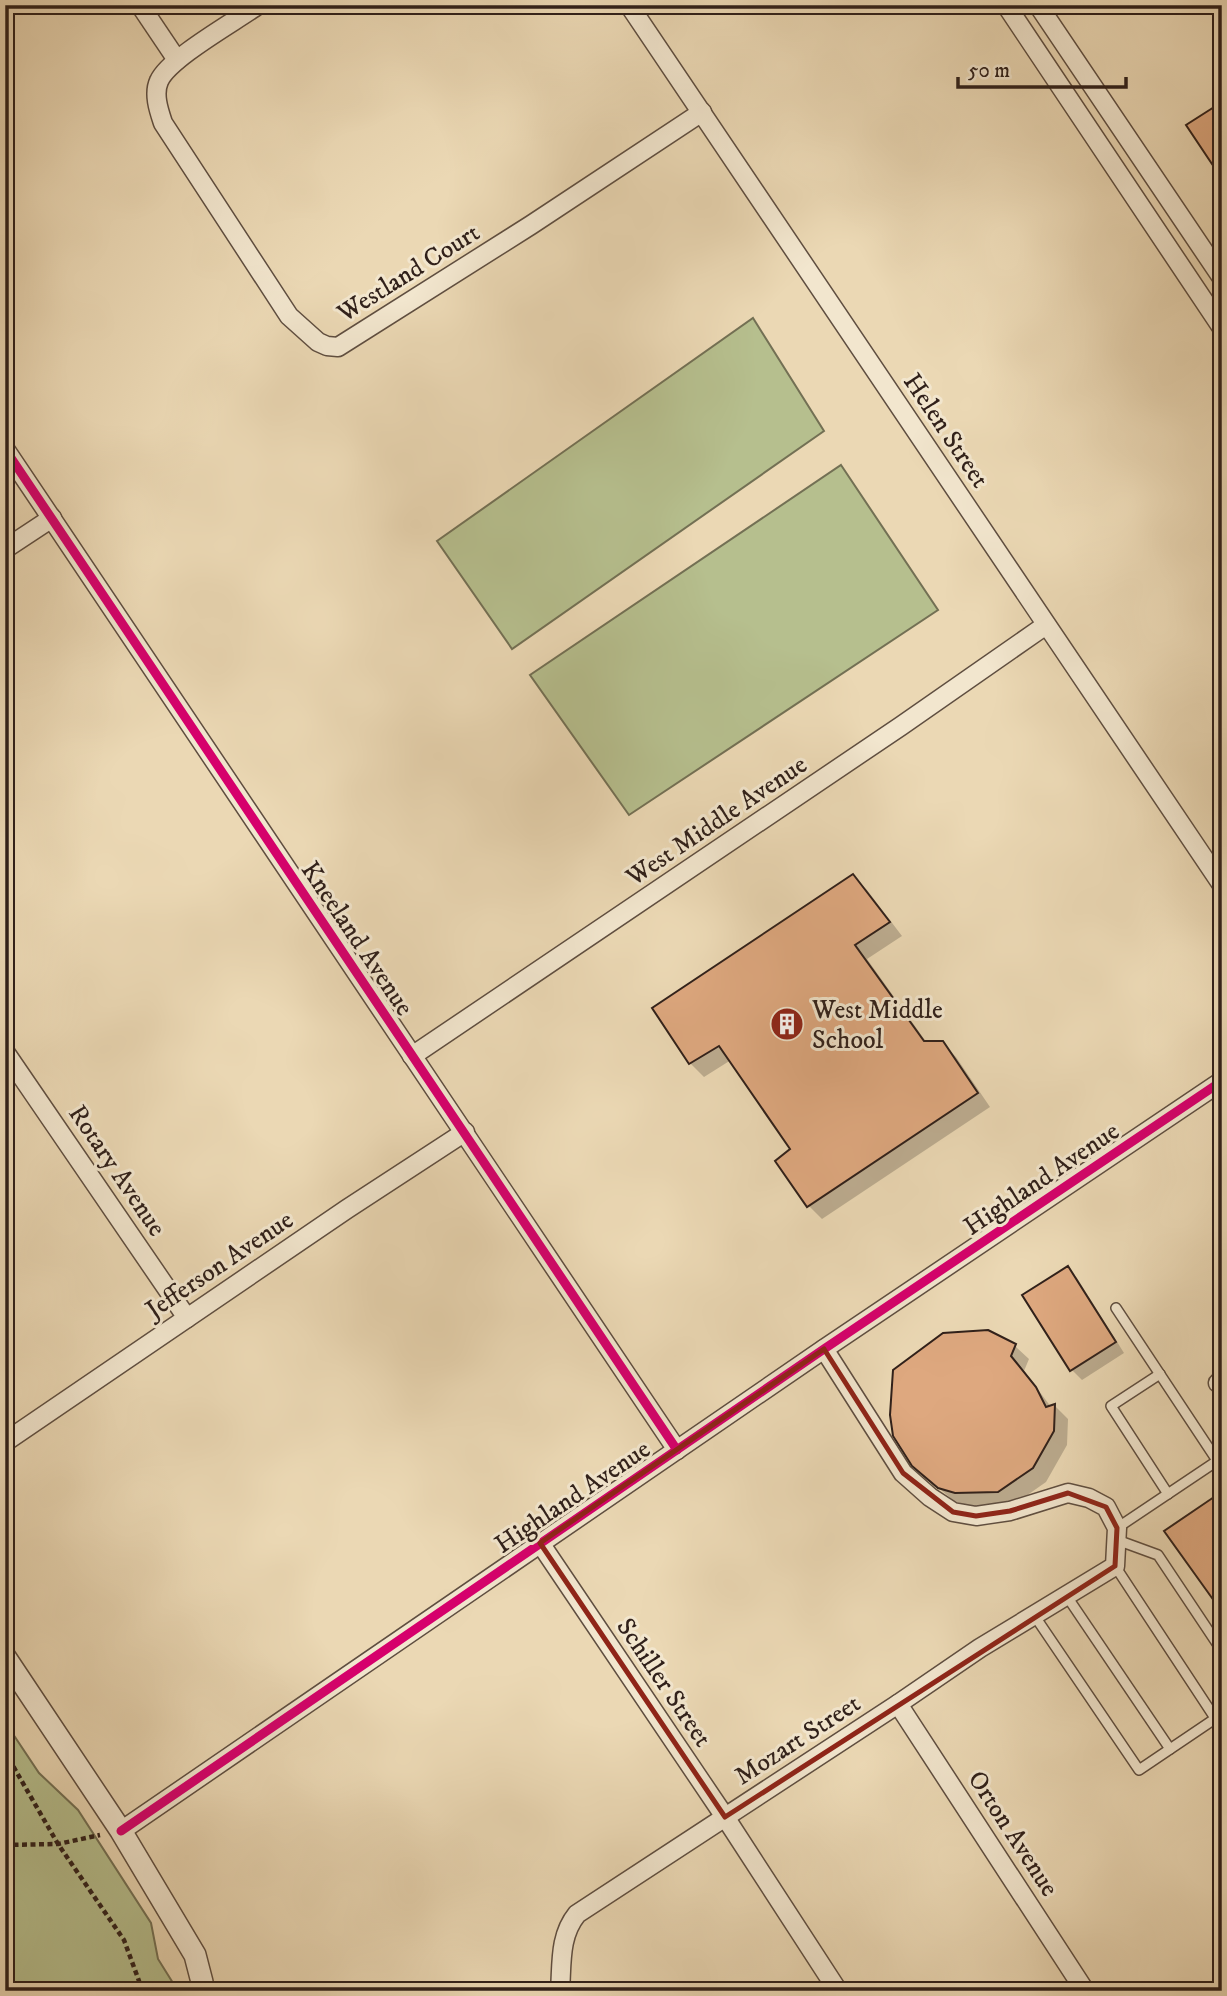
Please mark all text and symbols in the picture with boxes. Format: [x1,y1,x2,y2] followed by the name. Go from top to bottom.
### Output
[958,46,1126,90] scale bar
[968,58,1010,84] text: 50 m
[331,216,486,331] street label: Westland Court
[895,367,996,495] street label: Helen Street
[619,748,814,895] street label: West Middle Avenue
[293,855,421,1022] street label: Kneeland Avenue
[811,994,943,1057] place label: West Middle School
[768,1005,806,1043] building icon: West Middle School
[61,1099,173,1243] street label: Rotary Avenue
[958,1115,1126,1243] street label: Highland Avenue
[138,1204,300,1328] street label: Jefferson Avenue
[489,1433,657,1561] street label: Highland Avenue
[609,1612,719,1754] street label: Schiller Street
[729,1687,867,1793] street label: Mozart Street
[960,1765,1066,1903] street label: Orton Avenue

